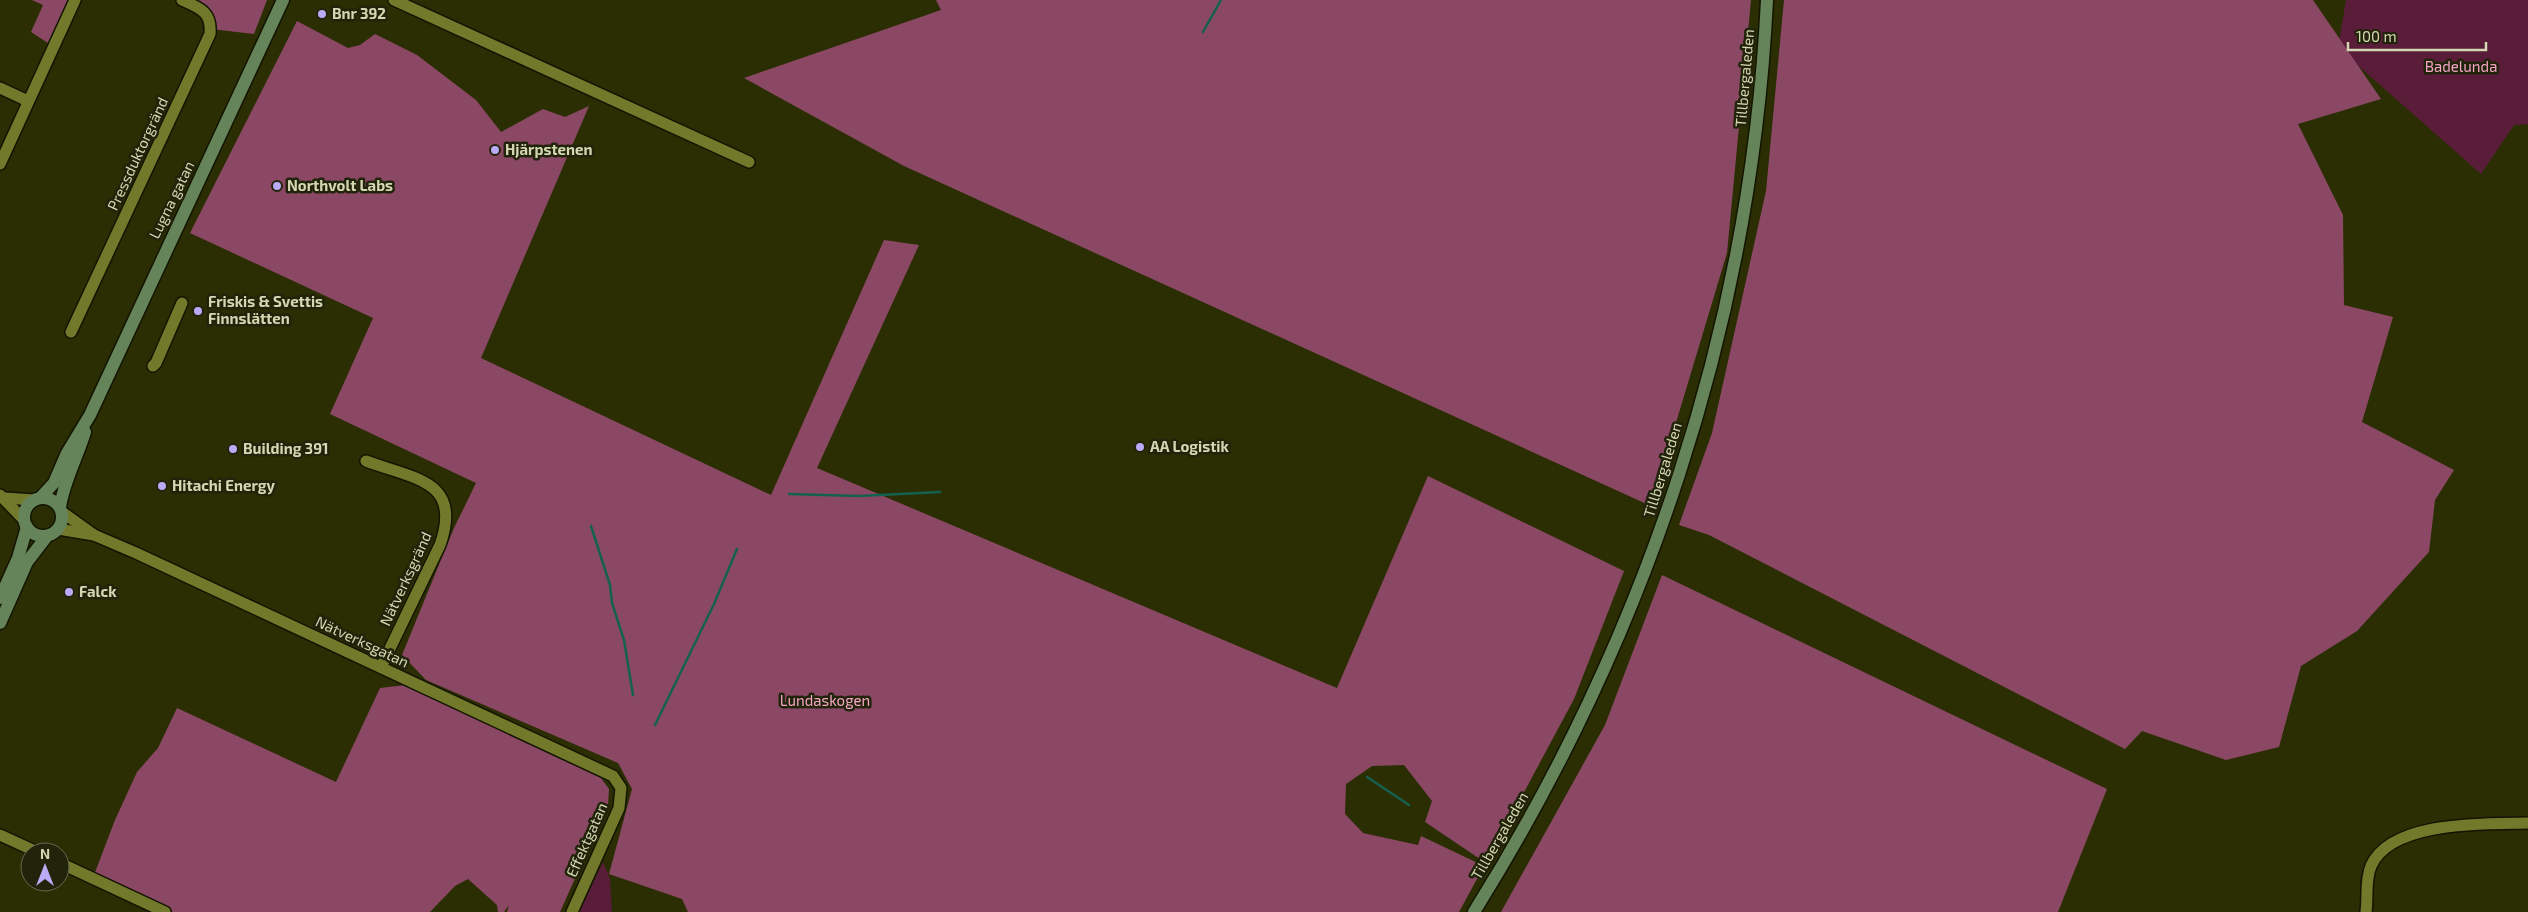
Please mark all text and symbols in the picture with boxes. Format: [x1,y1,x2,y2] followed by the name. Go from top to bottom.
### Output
[332,4,386,22] place label: Bnr 392
[316,8,328,20] marker: Bnr 392
[2348,20,2486,52] scale bar
[2356,27,2397,45] text: 100 m
[1731,28,1757,128] street label: Tillbergaleden
[2425,57,2497,75] park label: Badelunda
[103,94,171,213] street label: Pressduktorgränd
[505,140,593,158] place label: Hjärpstenen
[489,144,501,156] marker: Hjärpstenen
[145,158,198,241] street label: Lugna gatan
[287,176,393,194] place label: Northvolt Labs
[271,180,283,192] marker: Northvolt Labs
[208,292,323,327] place label: Friskis & Svettis Finnslätten
[192,305,204,317] marker: Friskis & Svettis Finnslätten
[1639,420,1685,519] street label: Tillbergaleden
[1150,437,1229,455] place label: AA Logistik
[243,439,328,457] place label: Building 391
[1134,441,1146,453] marker: AA Logistik
[227,443,239,455] marker: Building 391
[172,476,275,495] place label: Hitachi Energy
[156,480,168,492] marker: Hitachi Energy
[375,529,435,628] street label: Nätverksgränd
[79,582,117,600] place label: Falck
[63,586,75,598] marker: Falck
[313,612,412,671] street label: Nätverksgatan
[780,691,870,709] park label: Lundaskogen
[1467,788,1532,883] street label: Tillbergaleden
[562,800,610,880] street label: Effektgatan
[20,842,70,892] north arrow
[40,845,50,862] text: N

